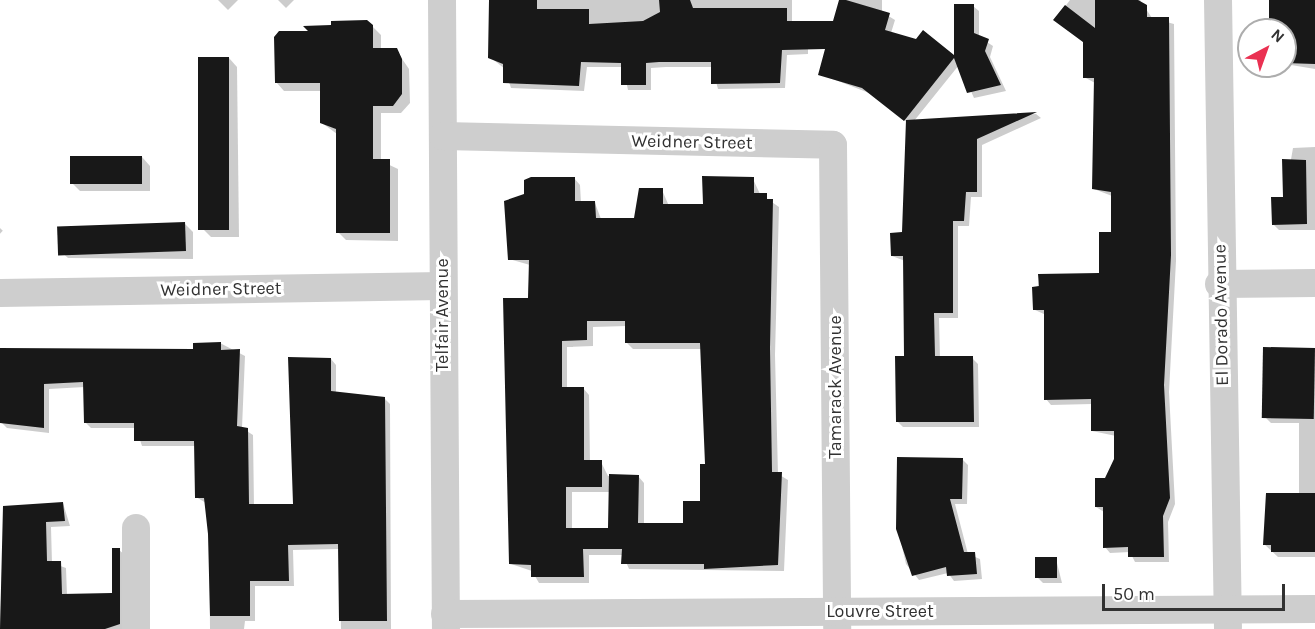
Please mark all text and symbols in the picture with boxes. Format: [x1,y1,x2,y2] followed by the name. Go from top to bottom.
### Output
[1237,18,1297,78] north arrow
[1267,25,1288,46] text: N
[631,130,753,154] street label: Weidner Street
[1209,244,1233,386] street label: El Dorado Avenue
[431,258,453,372] street label: Telfair Avenue
[160,277,282,301] street label: Weidner Street
[824,315,846,459] street label: Tamarack Avenue
[1105,572,1288,610] scale bar
[1113,583,1155,605] text: 50 m
[826,600,934,622] street label: Louvre Street

